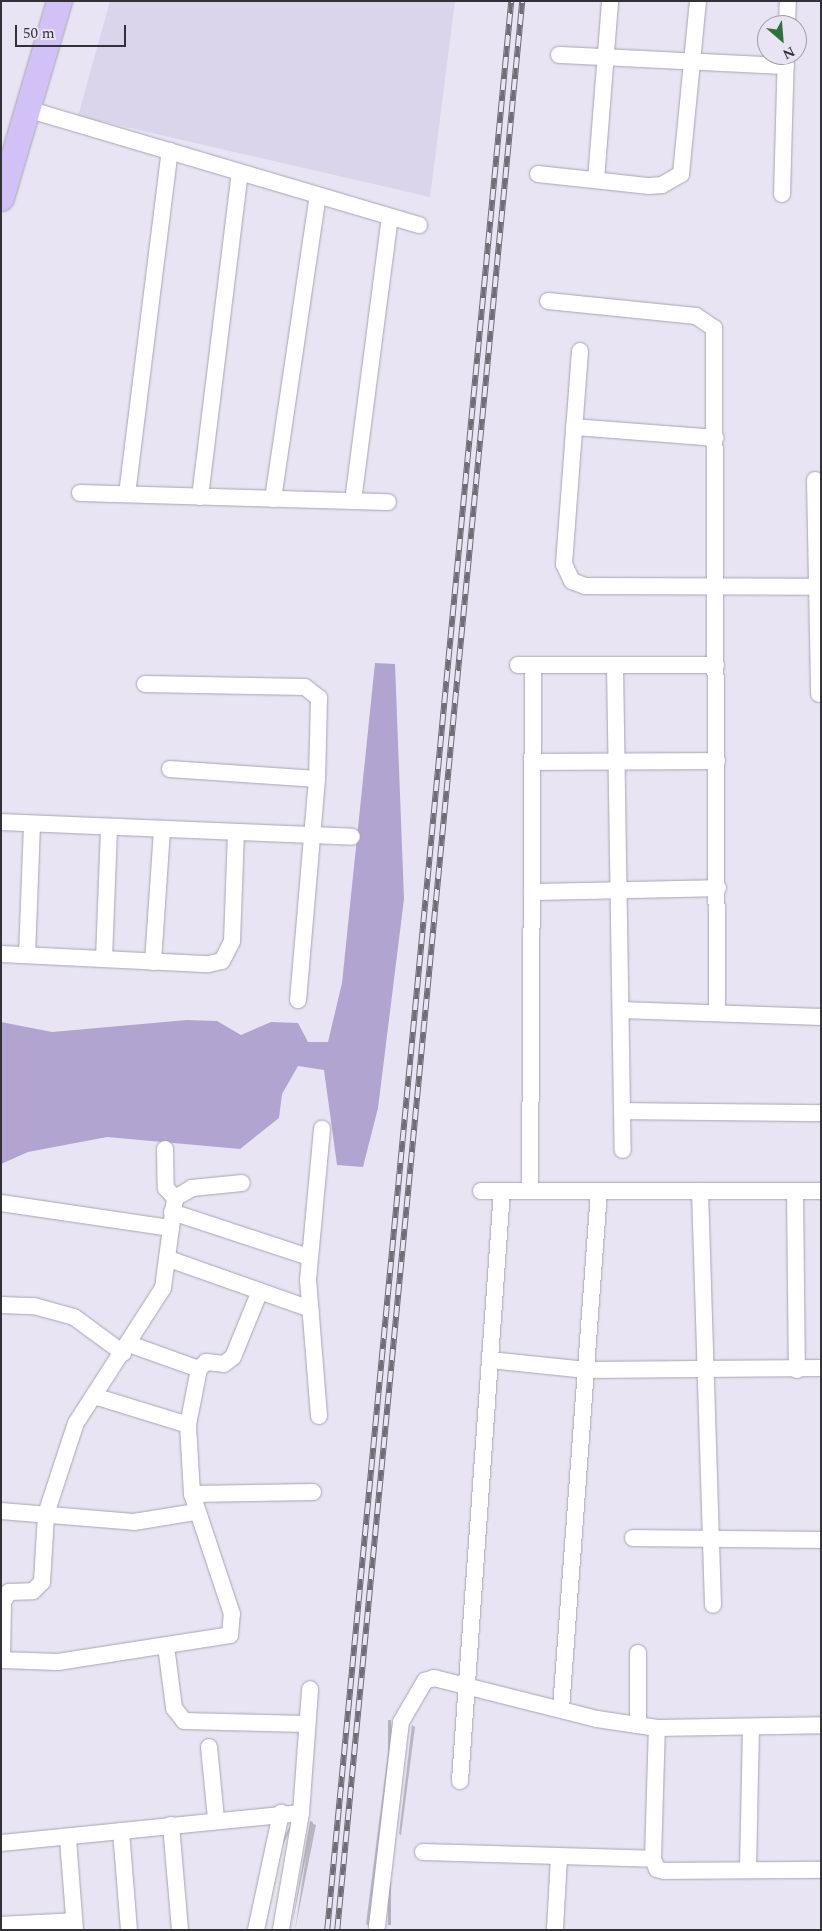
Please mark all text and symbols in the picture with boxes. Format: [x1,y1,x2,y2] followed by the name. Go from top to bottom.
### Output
[18,15,129,47] scale bar
[757,15,807,65] north arrow
[23,22,55,45] text: 50 m
[779,41,798,65] text: N

